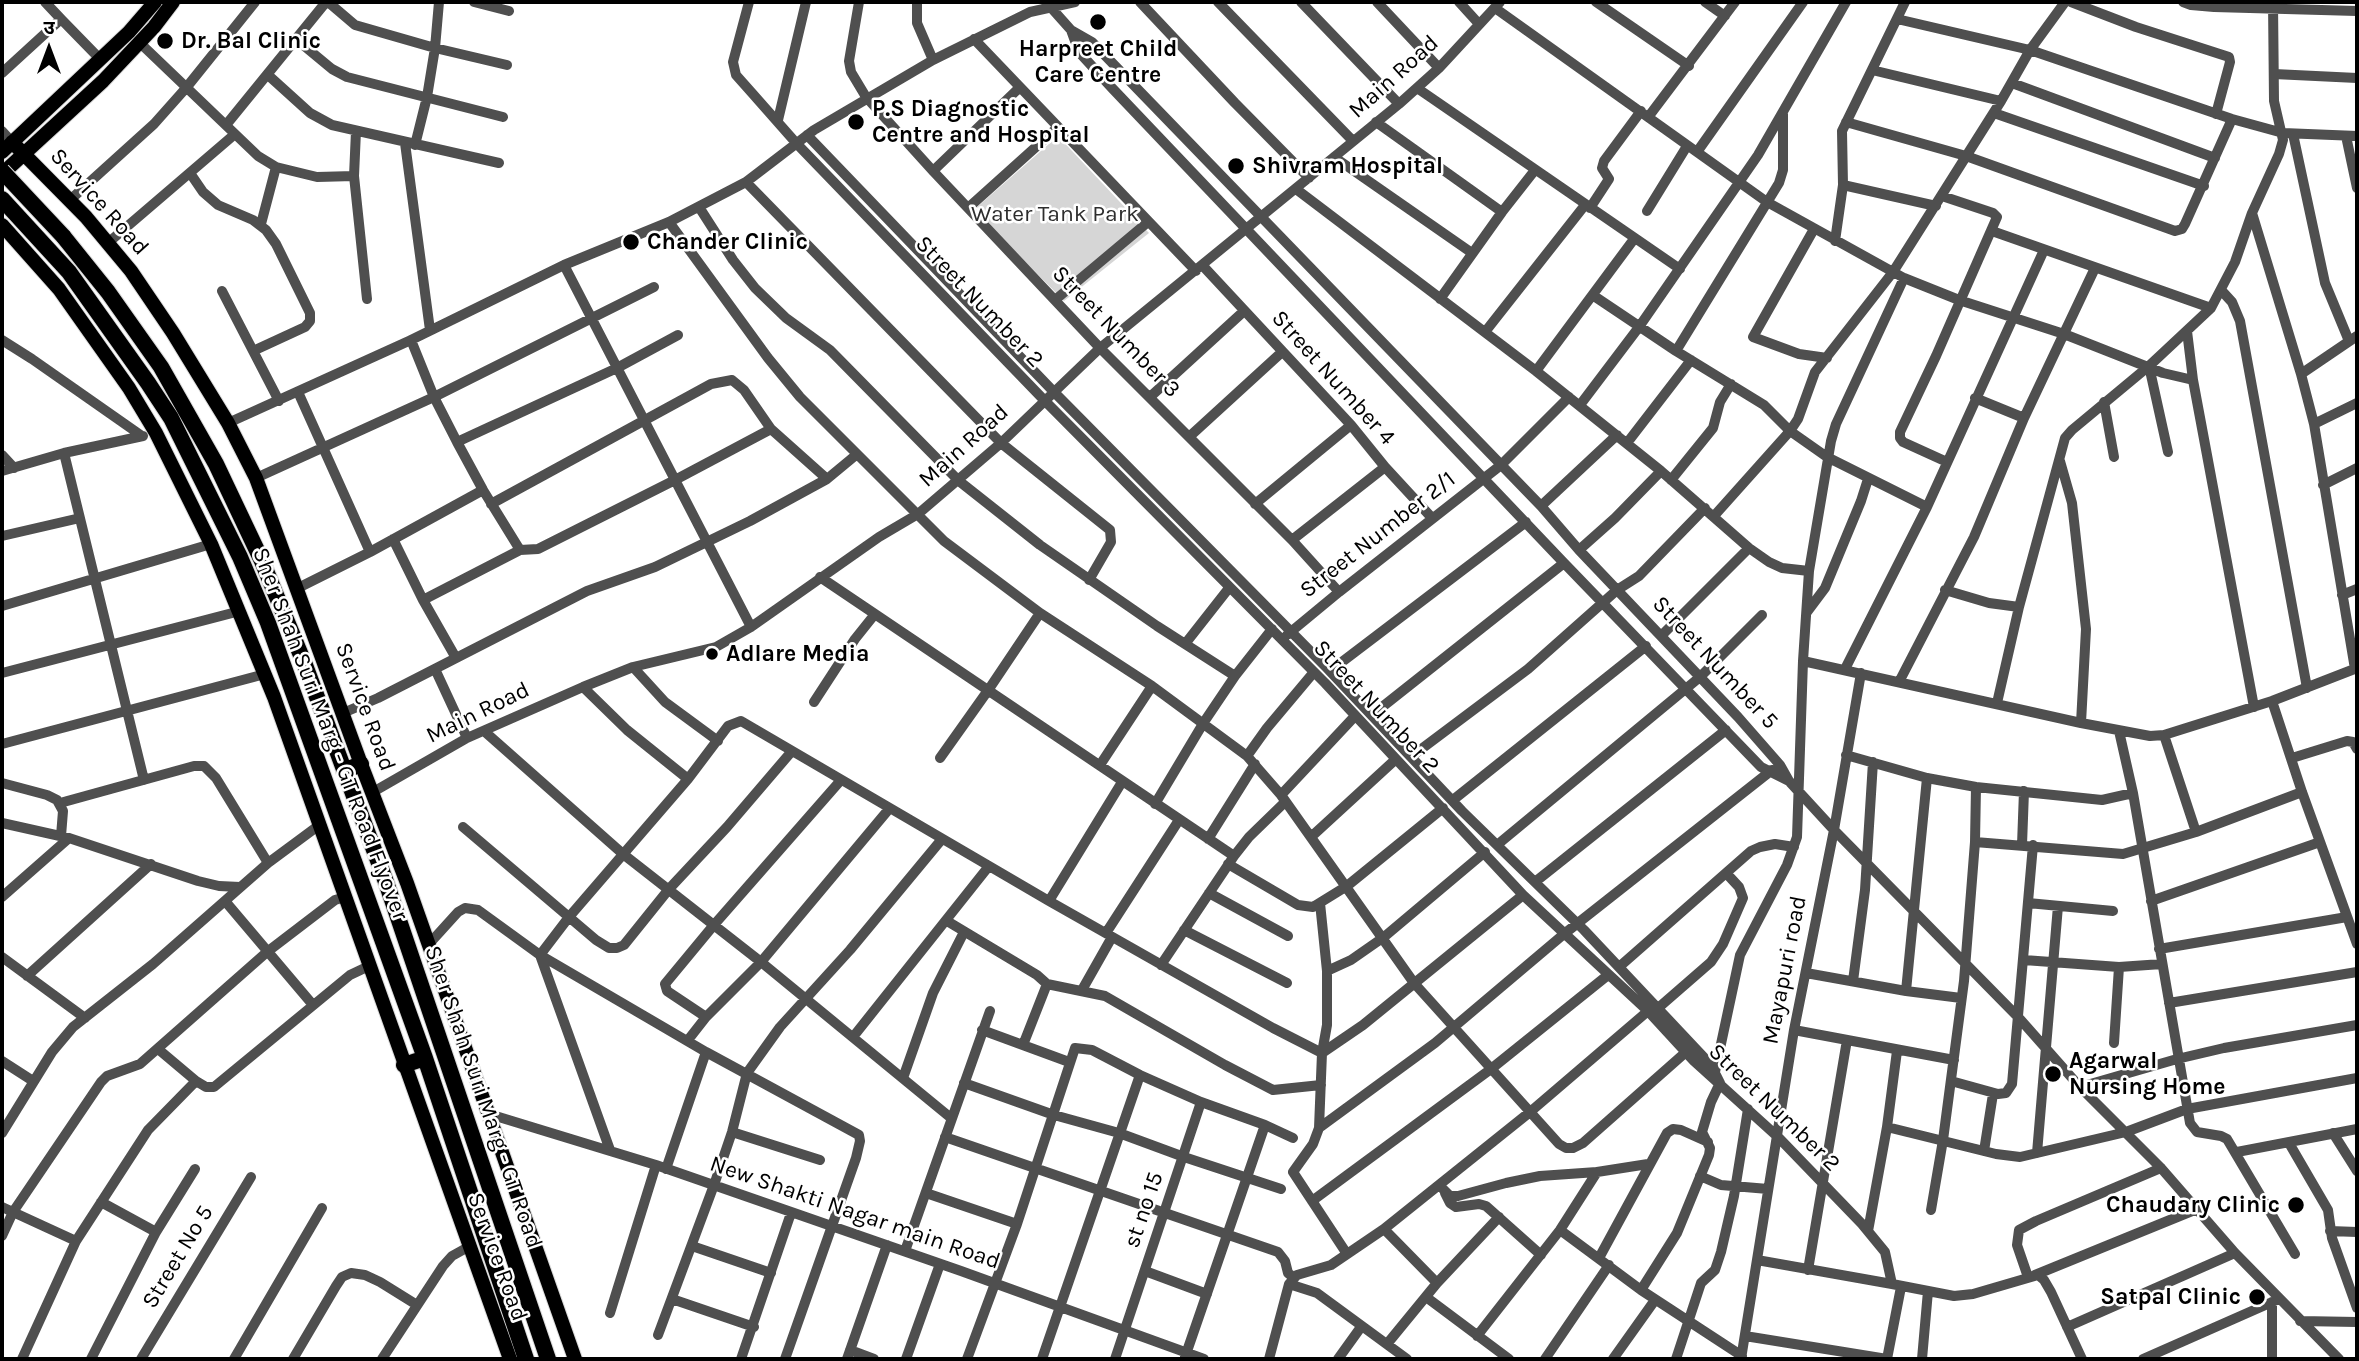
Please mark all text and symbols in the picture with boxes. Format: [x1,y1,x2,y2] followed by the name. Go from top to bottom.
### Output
[1088,12,1108,32] marker: Harpreet Child Care Centre
[14,14,84,84] north arrow
[43,17,55,39] text: उ
[181,27,321,55] place label: Dr. Bal Clinic
[1343,30,1445,124] street label: Main Road
[155,31,175,51] marker: Dr. Bal Clinic
[1019,35,1177,89] place label: Harpreet Child Care Centre
[872,95,1089,149] place label: P.S Diagnostic Centre and Hospital
[846,112,866,132] marker: P.S Diagnostic Centre and Hospital
[44,143,154,261] street label: Service Road
[1252,152,1443,180] place label: Shivram Hospital
[1226,156,1246,176] marker: Shivram Hospital
[971,200,1139,228] park label: Water Tank Park
[647,228,808,256] place label: Chander Clinic
[909,230,1049,374] street label: Street Number 2
[621,232,641,252] marker: Chander Clinic
[1046,260,1186,404] street label: Street Number 3
[1265,305,1401,451] street label: Street Number 4
[913,399,1015,493] street label: Main Road
[1295,466,1461,604] street label: Street Number 2/1
[246,544,414,924] street label: Sher Shah Suri Marg - GT Road Flyover
[1646,591,1784,735] street label: Street Number 5
[1307,635,1445,779] street label: Street Number 2
[329,639,401,775] street label: Service Road
[726,640,869,668] place label: Adlare Media
[704,646,720,662] marker: Adlare Media
[422,676,534,750] street label: Main Road
[1757,893,1813,1047] street label: Mayapuri road
[418,942,548,1252] street label: Sher Shah Suri Marg - GT Road
[1702,1038,1846,1178] street label: Street Number 2
[2069,1047,2225,1101] place label: Agarwal Nursing Home
[2043,1064,2063,1084] marker: Agarwal Nursing Home
[706,1150,1004,1276] street label: New Shakti Nagar main Road
[1118,1168,1170,1252] street label: st no 15
[461,1189,533,1325] street label: Service Road
[2106,1191,2280,1219] place label: Chaudary Clinic
[2286,1195,2306,1215] marker: Chaudary Clinic
[136,1200,220,1314] street label: Street No 5
[2100,1283,2241,1311] place label: Satpal Clinic
[2247,1287,2267,1307] marker: Satpal Clinic

